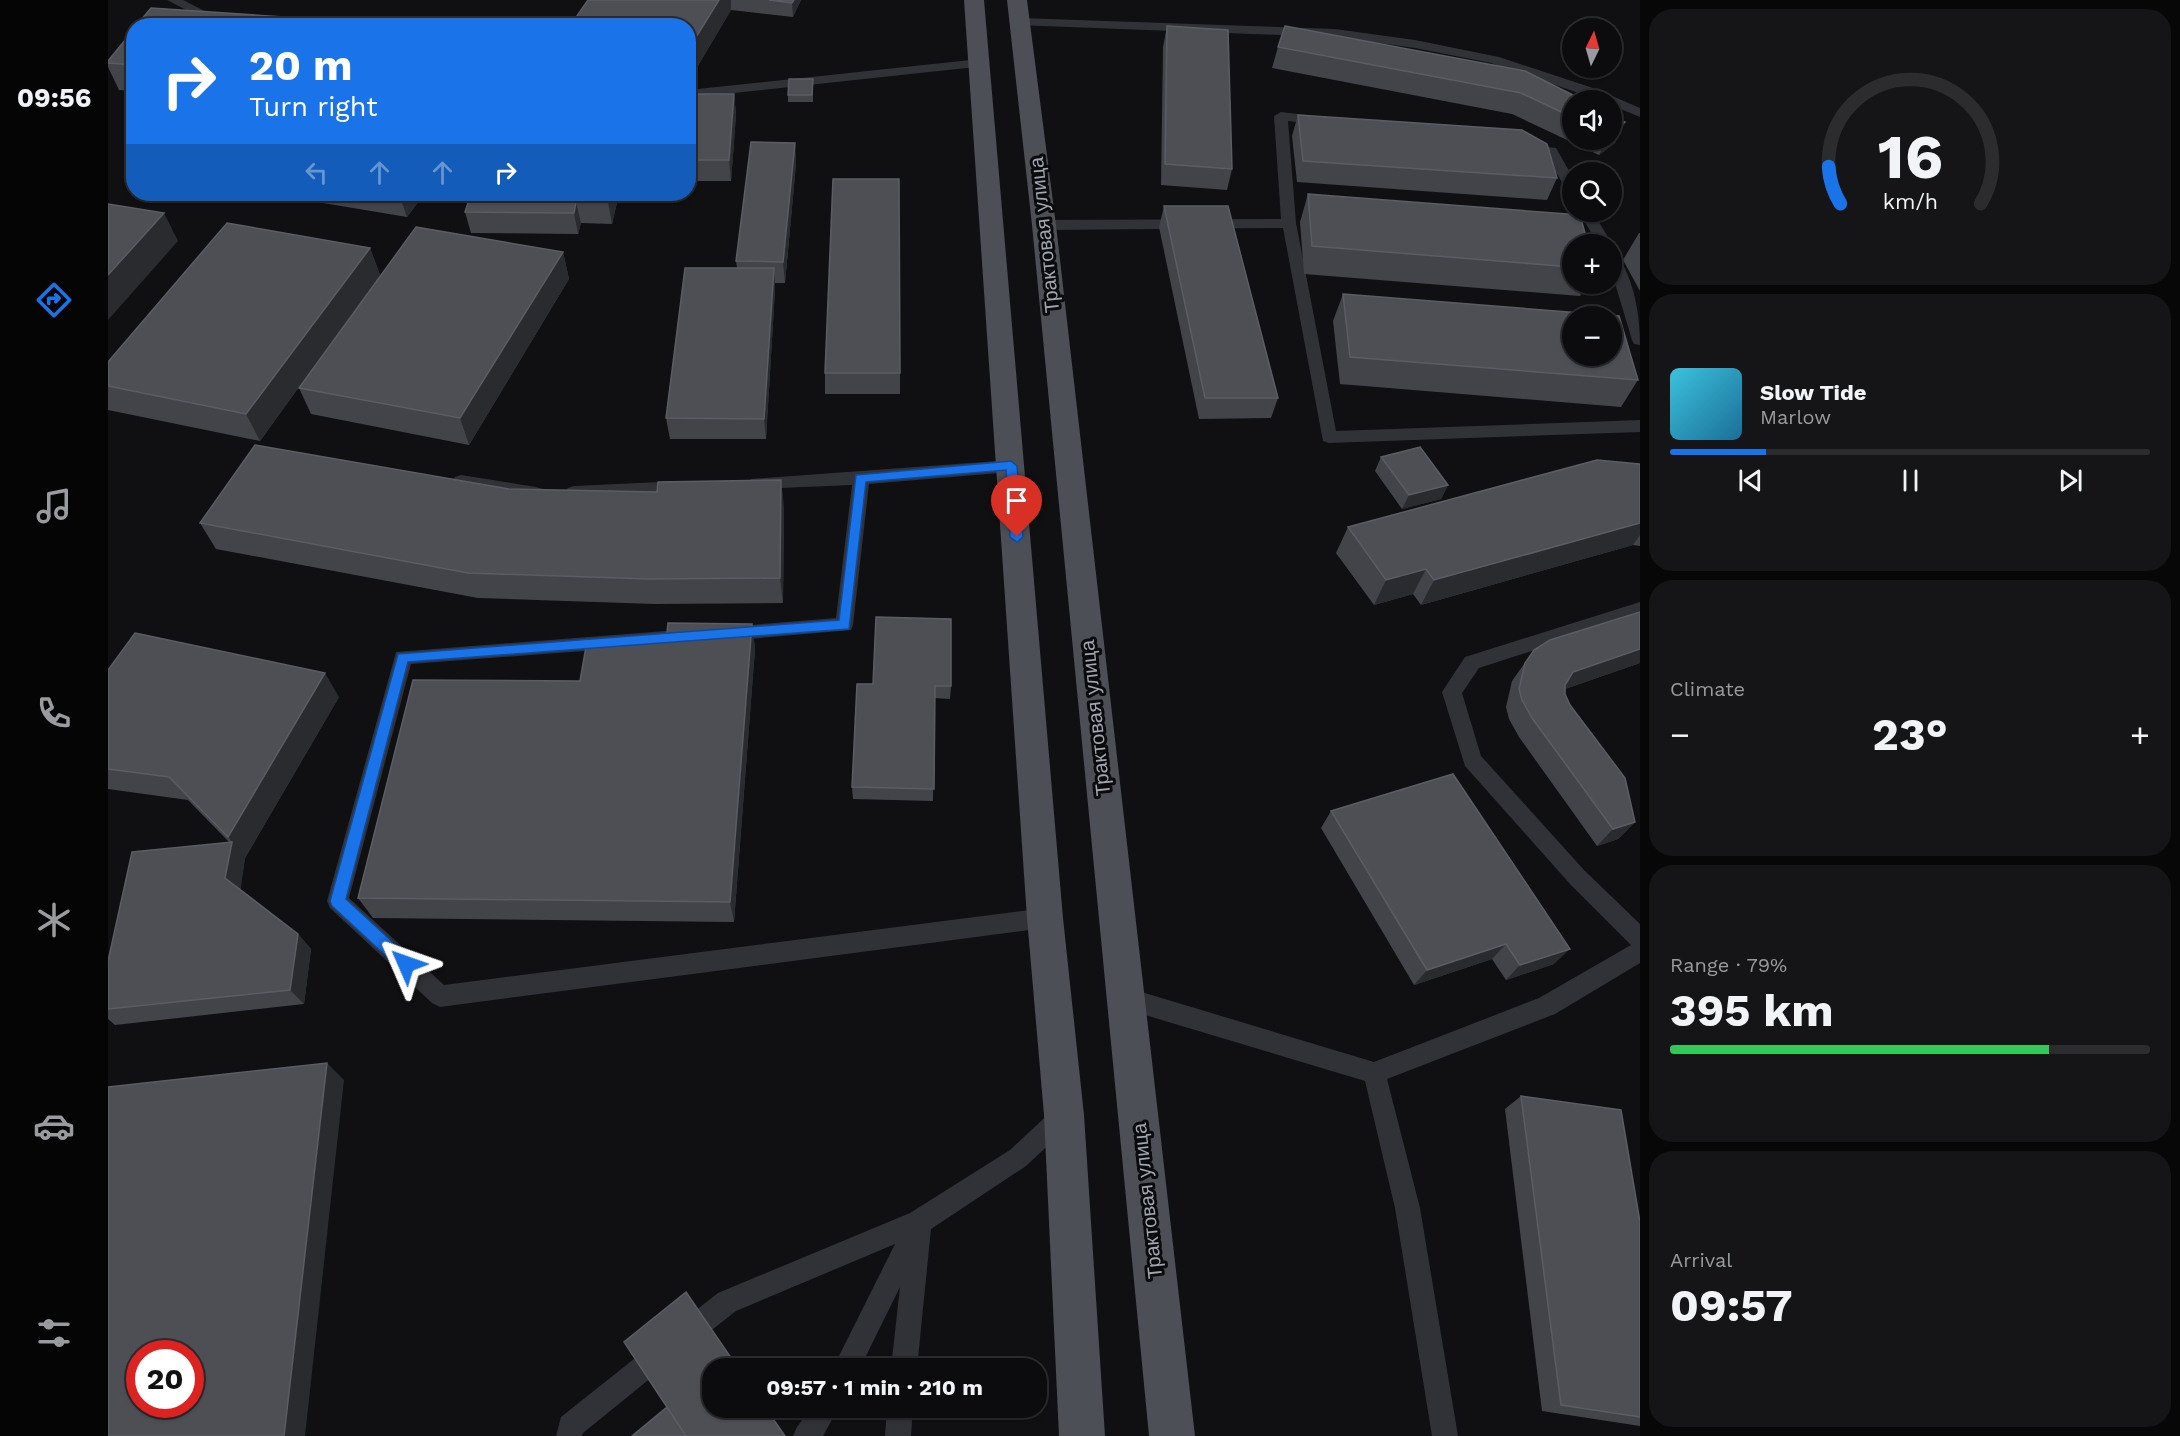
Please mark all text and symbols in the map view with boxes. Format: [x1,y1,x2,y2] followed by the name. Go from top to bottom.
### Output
[1562,18,1622,78] north arrow
[1562,18,1622,366] map controls
[249,41,353,90] text: 20 m
[150,42,228,120] icon: right
[17,82,91,114] text: 09:56
[1562,90,1622,150] button: sound
[249,91,378,123] text: Turn right
[1877,120,1943,193] text: 16
[1024,155,1064,314] street label: Трактовая улица
[300,156,333,189] icon: left
[363,156,396,189] icon: ahead
[426,156,459,189] icon: ahead
[489,156,522,189] icon: right
[1562,162,1622,222] button: search
[1882,190,1938,215] text: km/h
[1562,234,1622,294] button: +
[33,279,75,321] icon: directions
[1562,306,1622,366] button: −
[1760,380,1867,405] text: Slow Tide
[1760,405,1831,429] text: Marlow
[1734,464,1767,497] icon: previous
[1894,464,1927,497] icon: pause
[2054,464,2087,497] icon: next
[991,475,1042,537] pin
[1000,484,1033,517] icon: arrive
[33,485,75,527] icon: music
[1075,638,1115,797] street label: Трактовая улица
[1670,677,1745,701] text: Climate
[33,692,75,734] icon: phone
[1872,708,1948,761] text: 23°
[1670,715,1690,754] text: −
[2130,715,2150,754] text: +
[33,899,75,941] icon: climate
[374,932,438,996] position arrow
[1670,953,1787,977] text: Range · 79%
[1670,984,1834,1037] text: 395 km
[33,1105,75,1147] icon: car
[1127,1121,1167,1280] street label: Трактовая улица
[1670,1248,1732,1272] text: Arrival
[1670,1279,1793,1332] text: 09:57
[33,1312,75,1354] icon: filters
[126,1340,204,1418] speed limit sign: 20
[766,1375,983,1400] text: 09:57 · 1 min · 210 m

